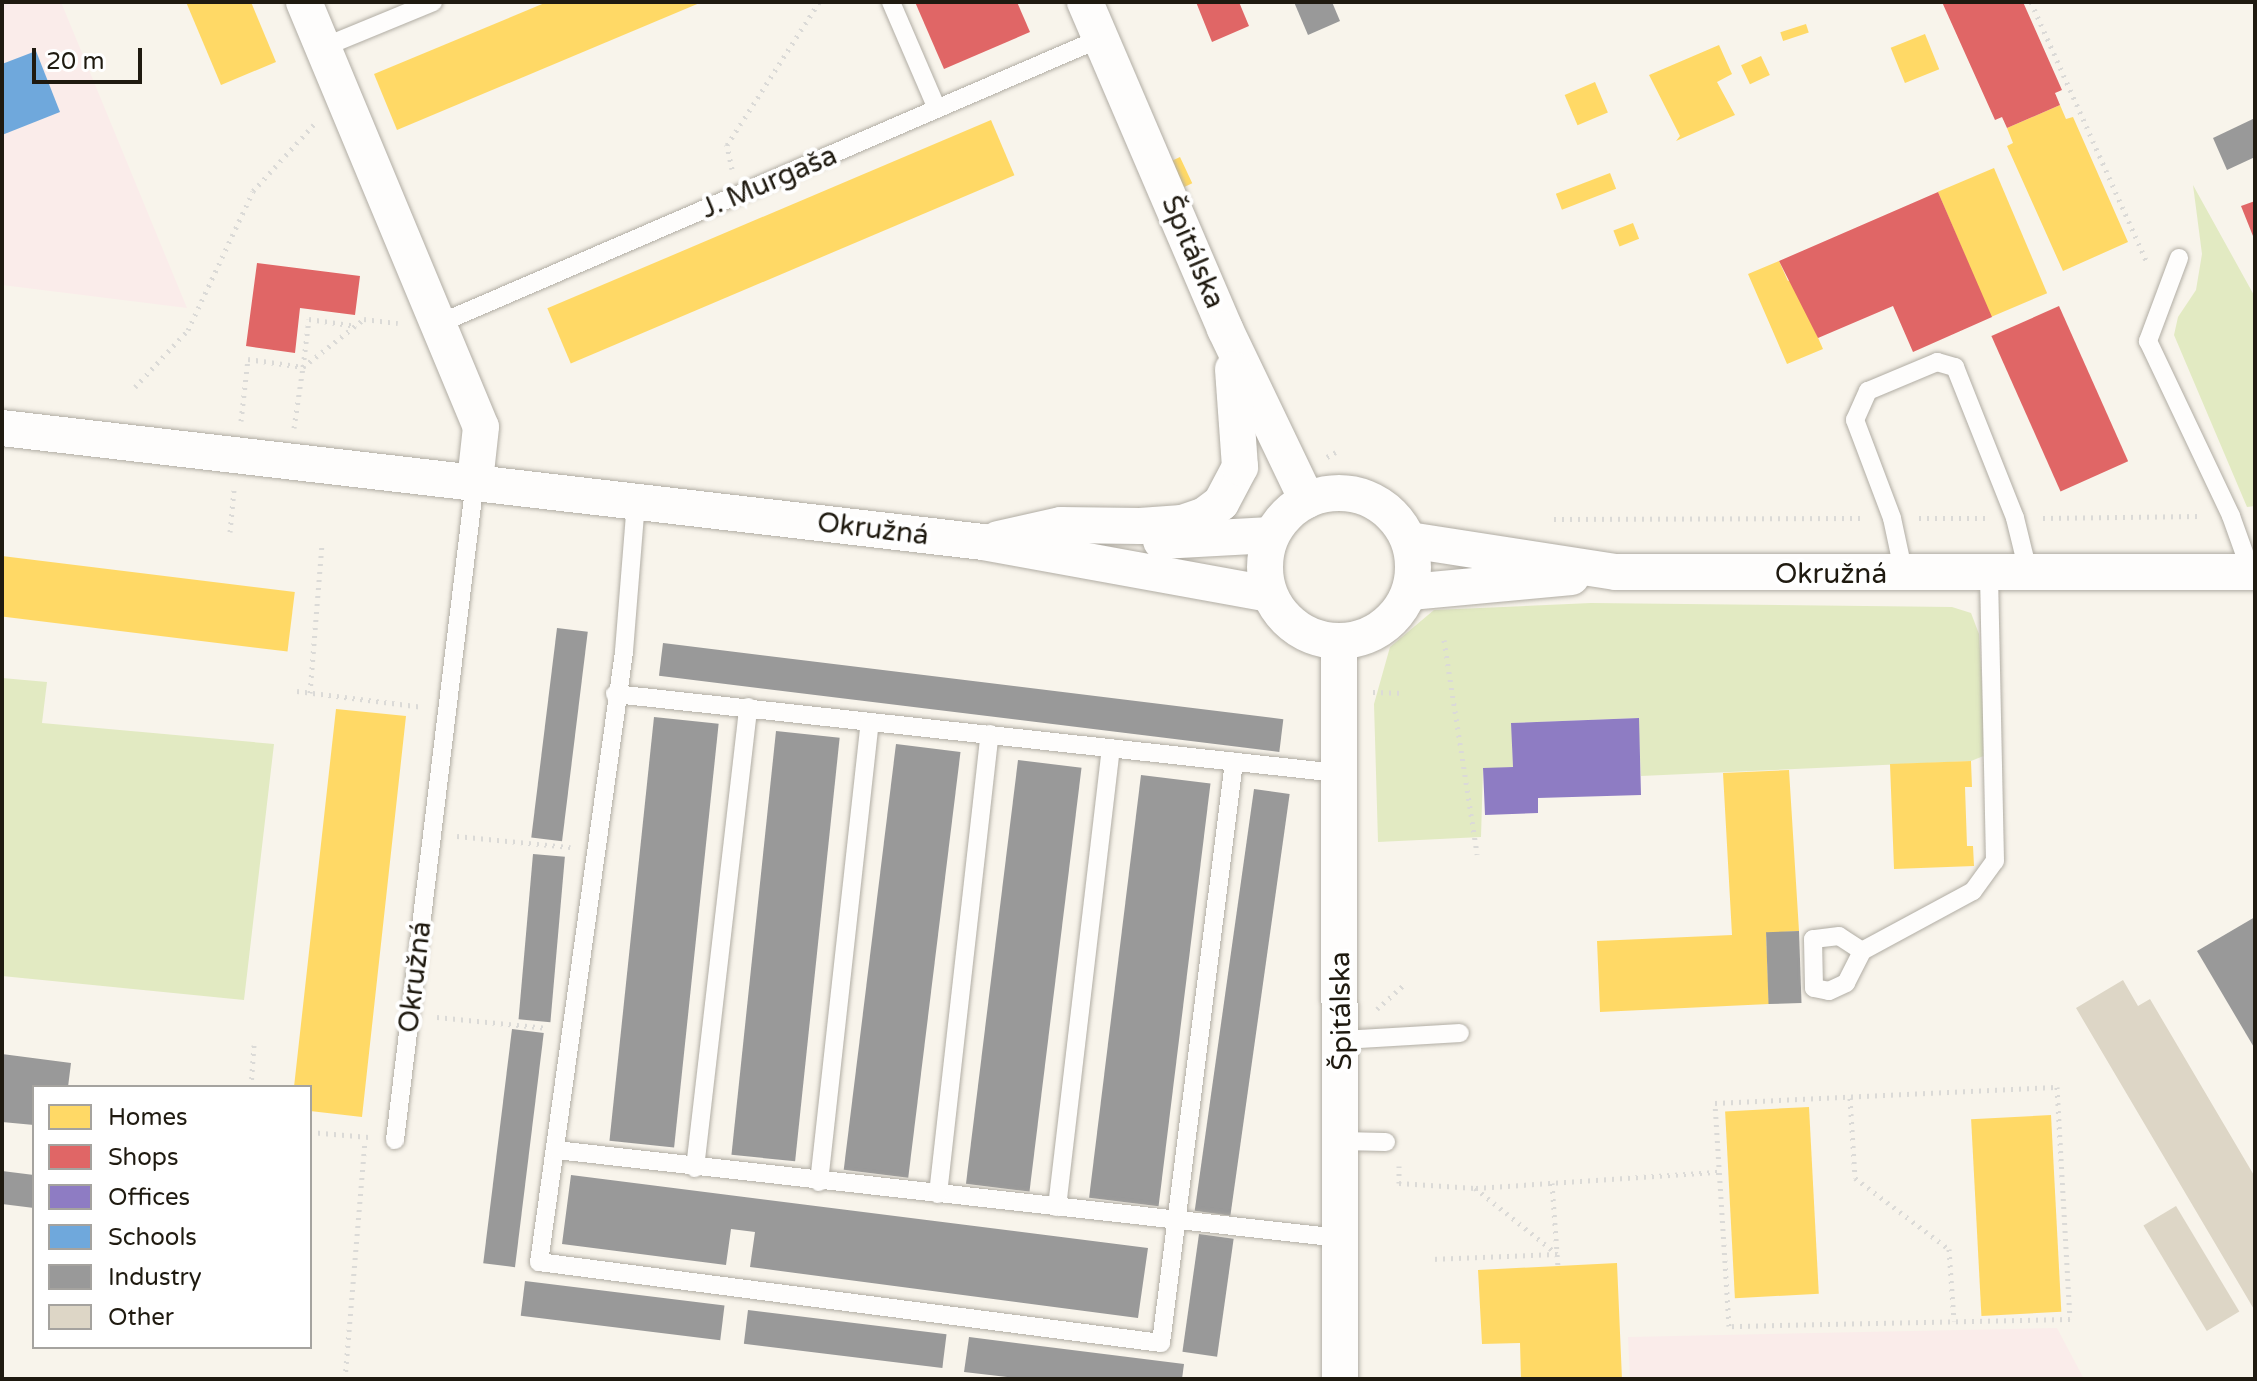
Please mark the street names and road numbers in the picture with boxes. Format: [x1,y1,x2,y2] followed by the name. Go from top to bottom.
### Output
[696,138,842,226] street label: J. Murgaša
[1154,191,1232,313] street label: Špitálska
[815,505,931,553] street label: Okružná
[1775,557,1887,591] street label: Okružná
[391,919,439,1035] street label: Okružná
[1323,951,1359,1071] street label: Špitálska

